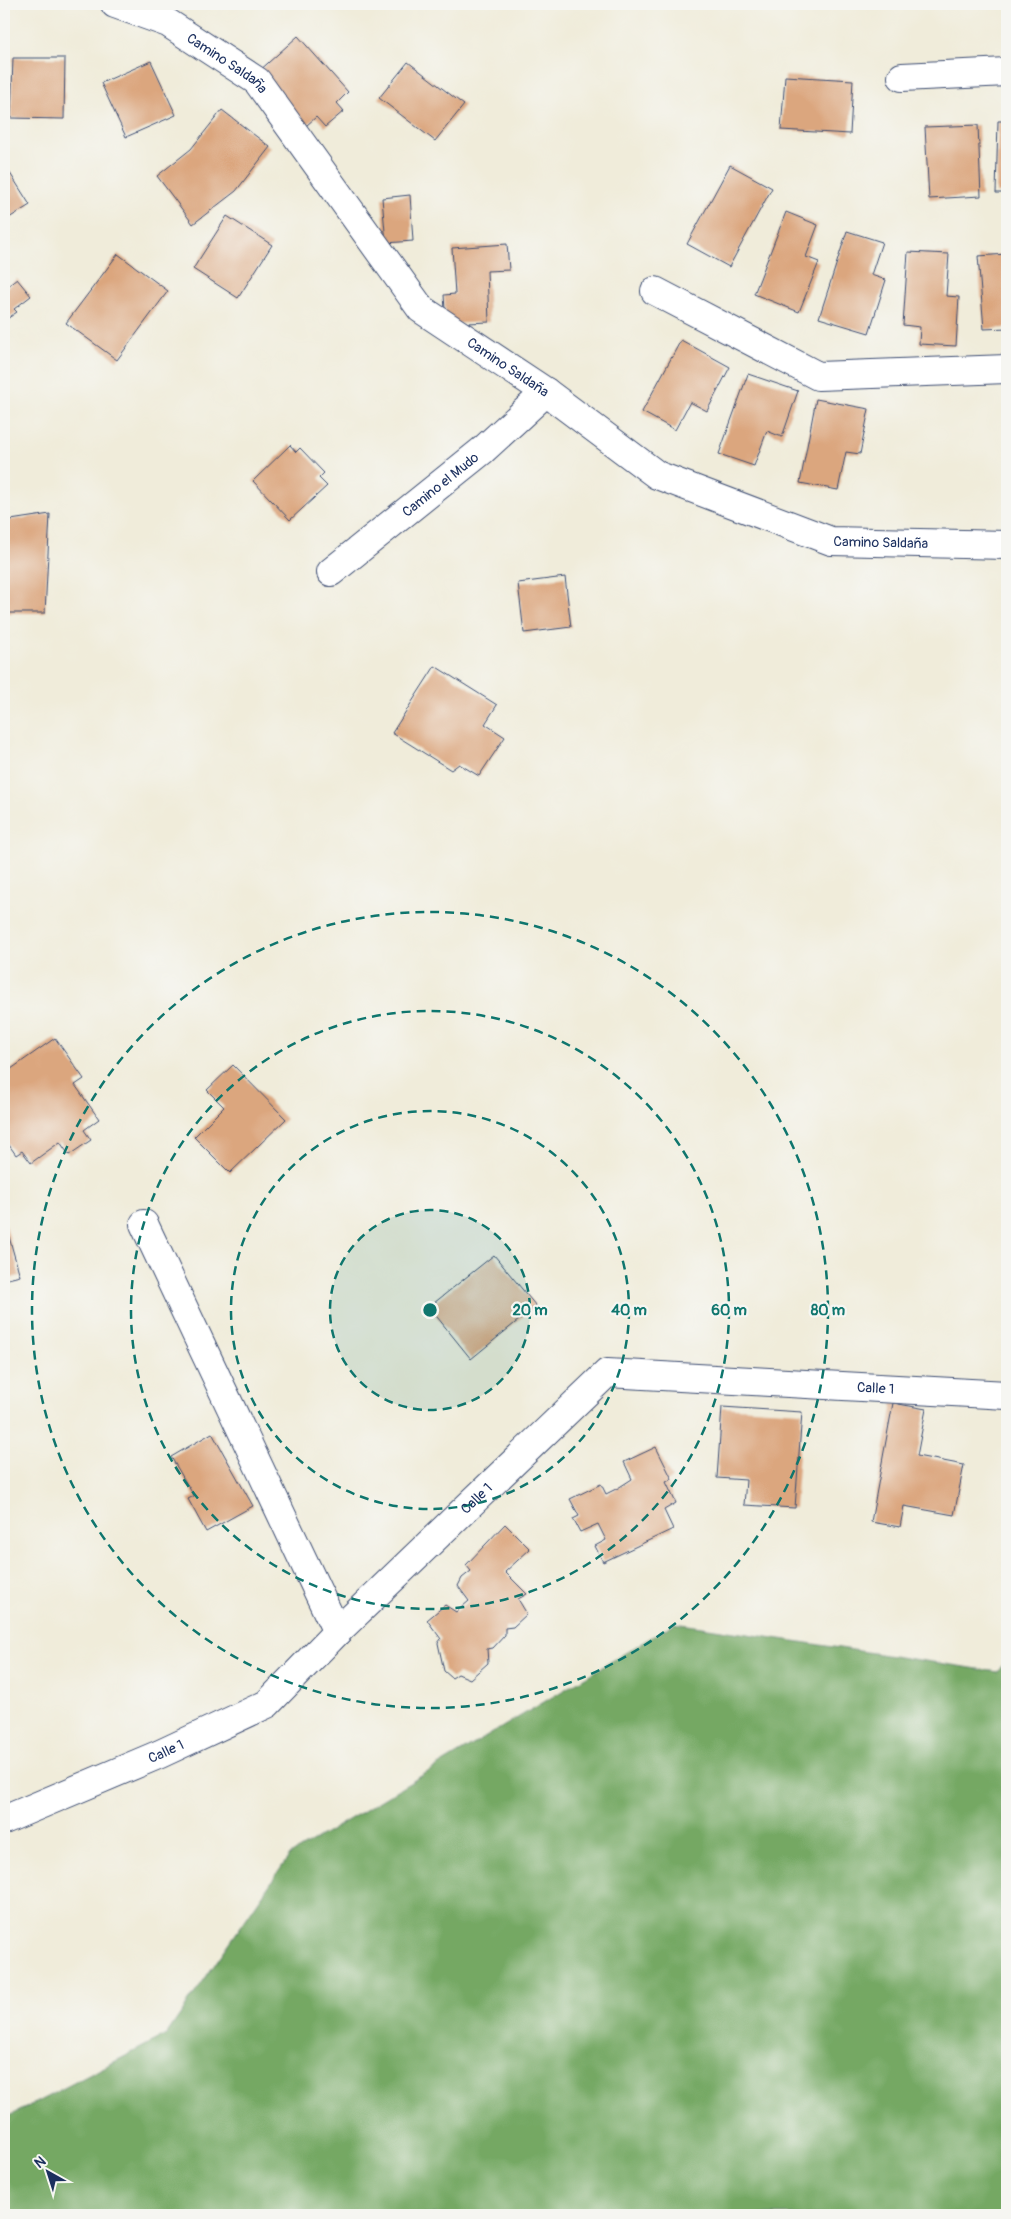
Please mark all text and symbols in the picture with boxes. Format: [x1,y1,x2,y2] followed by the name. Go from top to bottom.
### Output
[184,29,271,96] street label: Camino Saldaña
[464,334,552,400] street label: Camino Saldaña
[398,448,482,520] street label: Camino el Mudo
[833,533,928,552] street label: Camino Saldaña
[421,1301,439,1319] centre of rings
[512,1301,548,1320] text: 20 m
[611,1301,647,1320] text: 40 m
[711,1301,747,1320] text: 60 m
[811,1301,845,1320] text: 80 m
[856,1378,895,1397] street label: Calle 1
[457,1479,496,1517] street label: Calle 1
[146,1736,186,1767] street label: Calle 1
[22,2146,72,2196] north arrow
[31,2153,49,2172] text: N

